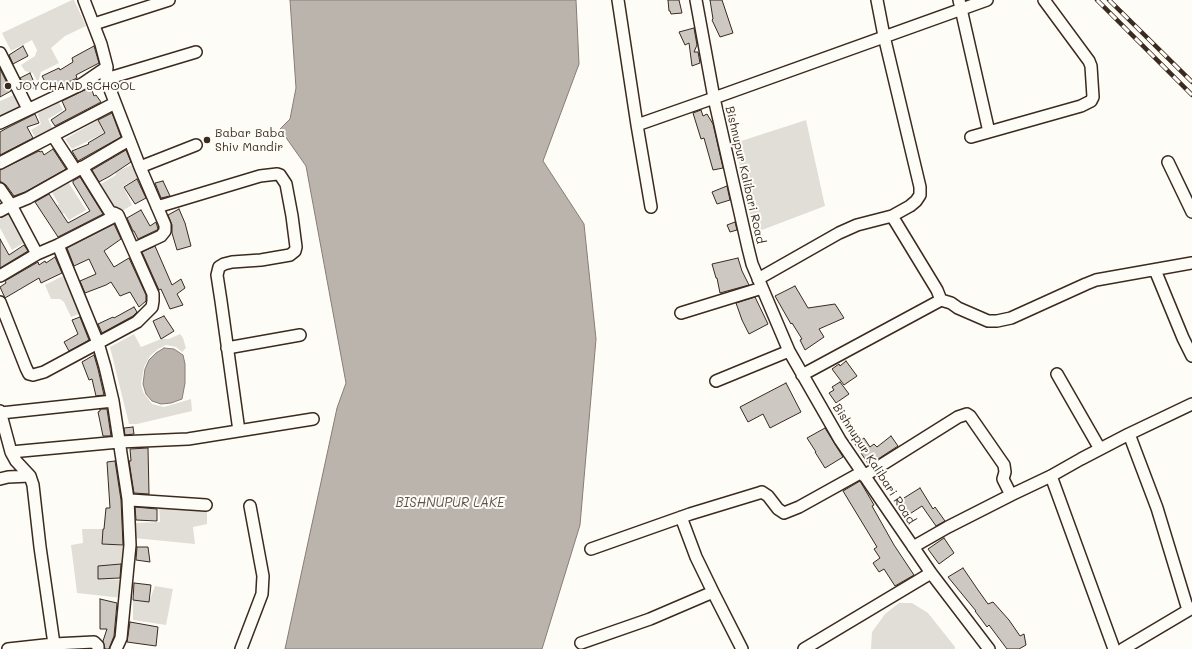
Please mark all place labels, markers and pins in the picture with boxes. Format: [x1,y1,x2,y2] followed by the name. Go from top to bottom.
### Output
[16,79,136,93] place label: JOYCHAND SCHOOL
[3,81,13,91] marker: JOYCHAND SCHOOL
[215,126,285,154] place label: Babar Baba Shiv Mandir
[202,135,212,145] marker: Babar Baba Shiv Mandir

